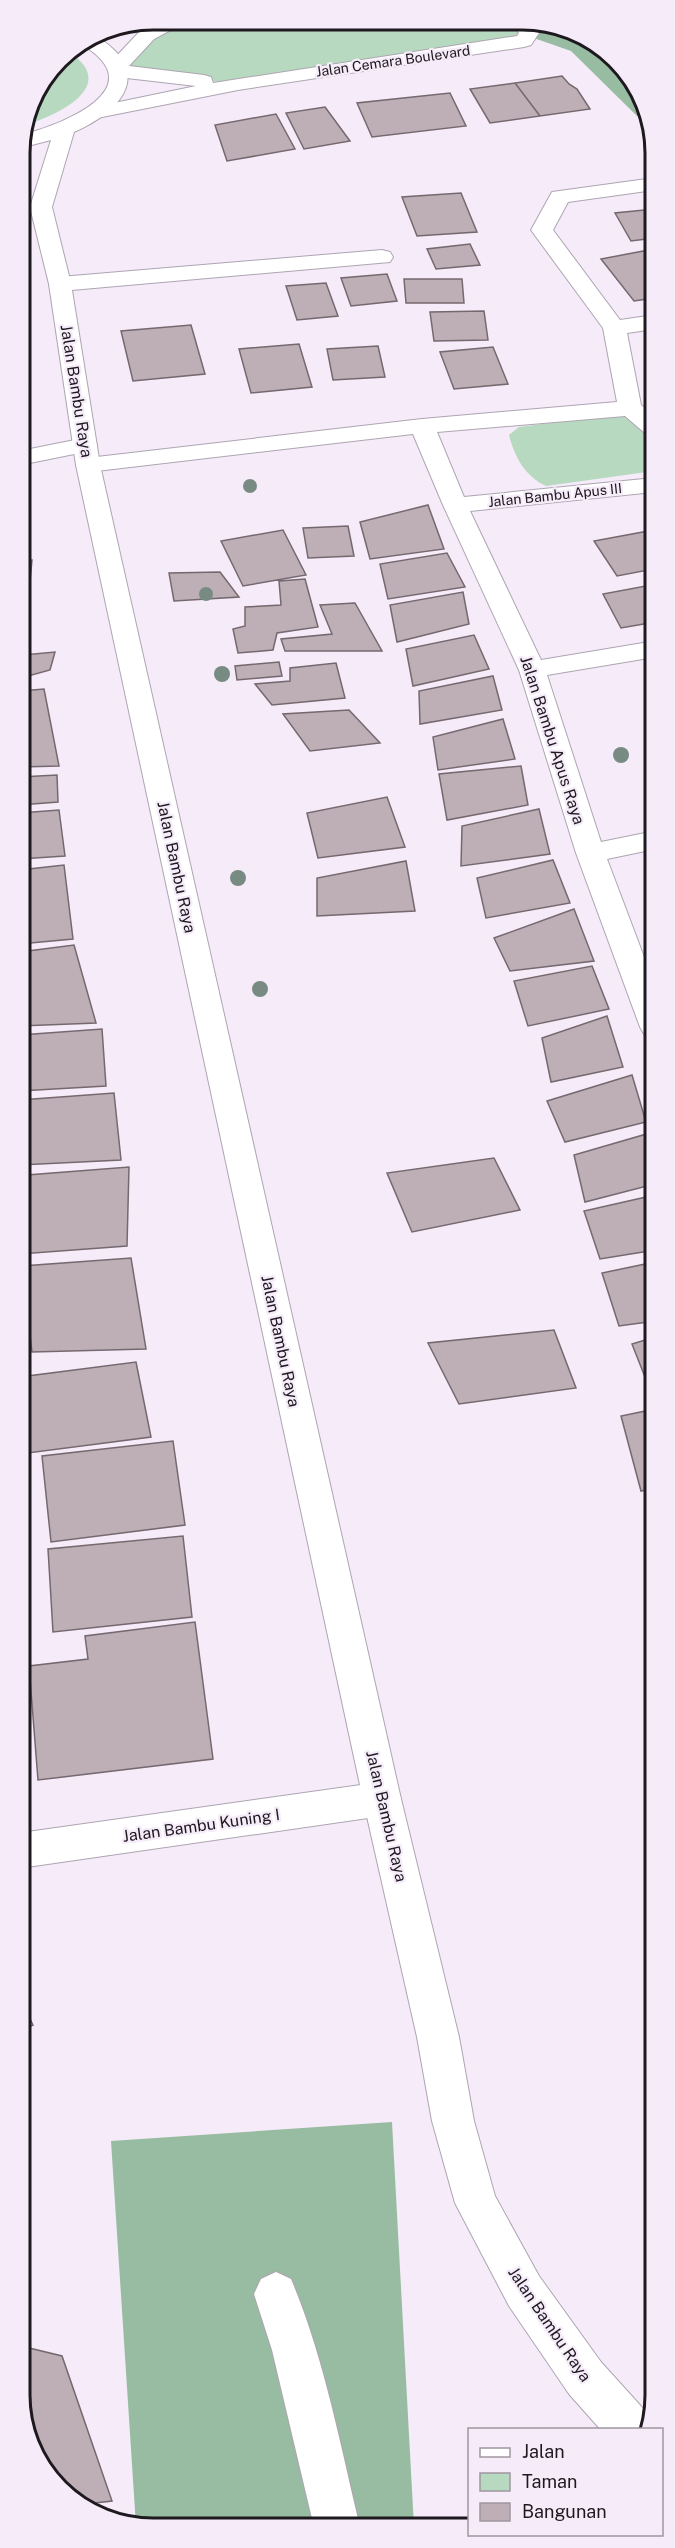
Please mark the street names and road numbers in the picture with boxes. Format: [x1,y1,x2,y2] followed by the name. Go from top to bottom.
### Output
[315,42,471,80] street label: Jalan Cemara Boulevard
[57,323,96,459] street label: Jalan Bambu Raya
[487,480,623,510] street label: Jalan Bambu Apus III
[516,653,589,827] street label: Jalan Bambu Apus Raya
[153,799,200,935] street label: Jalan Bambu Raya
[257,1273,304,1409] street label: Jalan Bambu Raya
[362,1749,411,1884] street label: Jalan Bambu Raya
[121,1805,281,1846] street label: Jalan Bambu Kuning I
[504,2263,595,2385] street label: Jalan Bambu Raya

